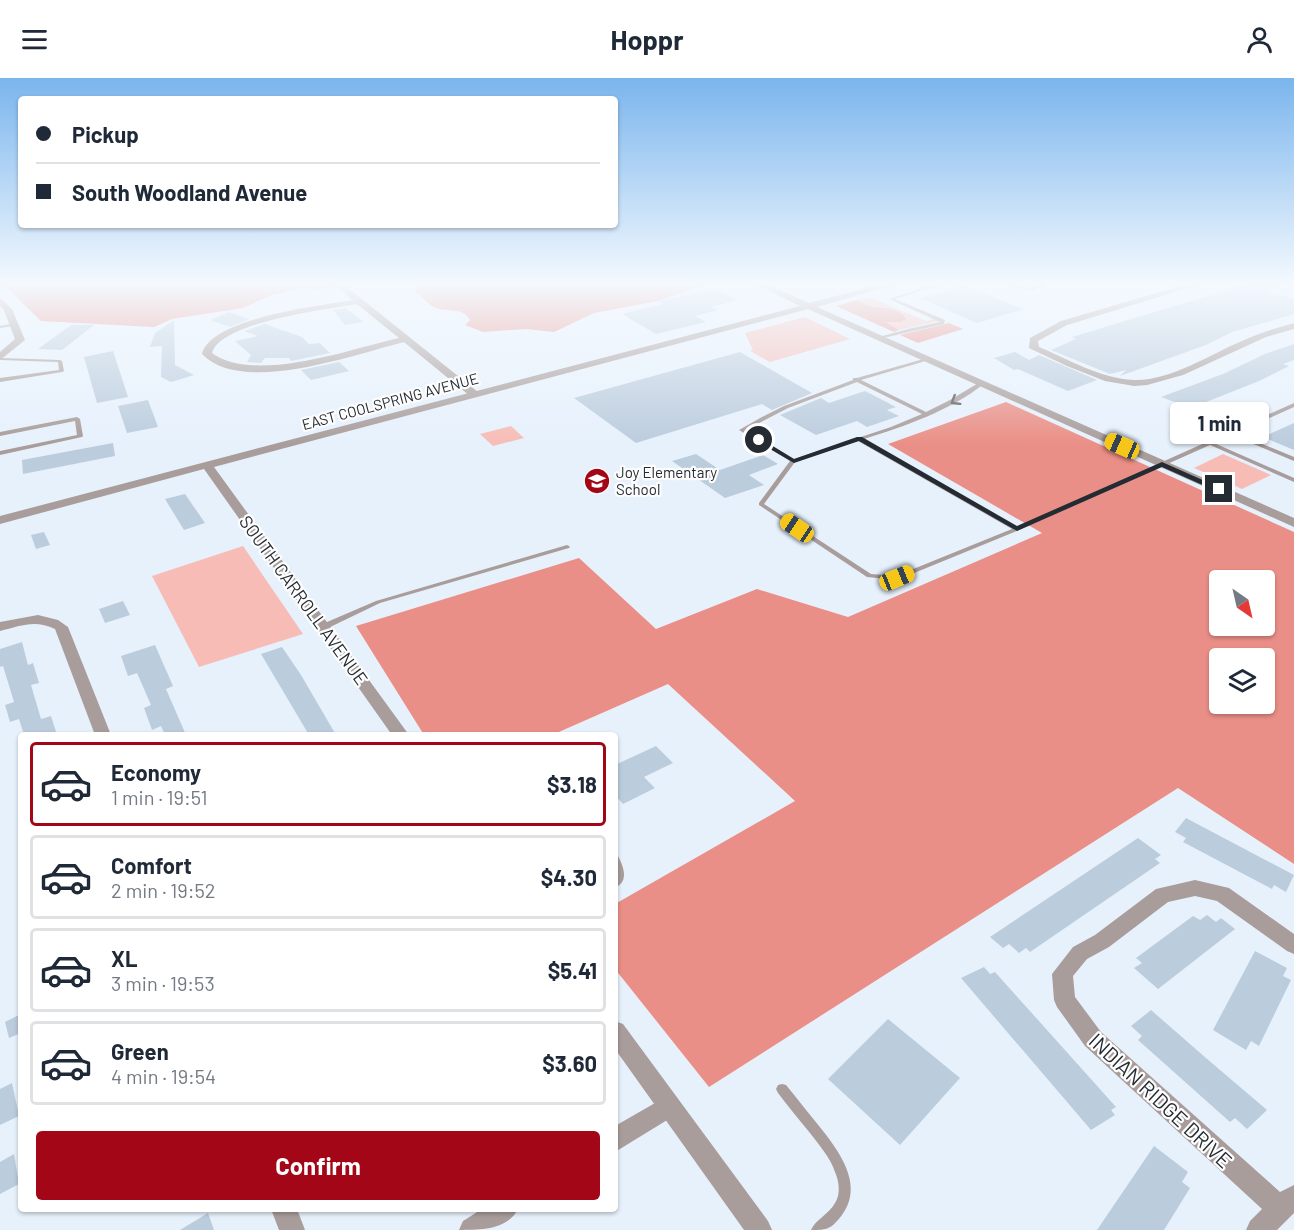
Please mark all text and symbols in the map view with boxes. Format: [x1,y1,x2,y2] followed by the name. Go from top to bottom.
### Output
[18,23,51,56] icon: menu
[610,23,684,55] text: Hoppr
[1243,23,1276,56] icon: person
[72,121,139,147] text: Pickup
[72,179,307,205] text: South Woodland Avenue
[300,369,480,433] street label: EAST COOLSPRING AVENUE
[951,393,962,404] one-way arrow
[1170,402,1268,444] callout: 1 min
[1198,411,1241,435] text: 1 min
[745,426,772,453] route start
[1102,430,1142,462] car
[616,463,717,498] place label: Joy Elementary School
[582,466,612,496] school or university icon: Joy Elementary School
[1205,475,1232,502] route end
[777,510,817,546] car
[235,511,373,689] street label: SOUTH CARROLL AVENUE
[877,563,917,593] car
[1209,570,1275,636] north arrow
[1209,570,1275,714] map controls
[1209,648,1275,714] button: layers
[39,757,93,811] icon: car
[111,759,201,785] text: Economy
[547,771,597,797] text: $3.18
[111,785,208,809] text: 1 min · 19:51
[39,850,93,904] icon: car
[111,852,192,878] text: Comfort
[541,864,597,890] text: $4.30
[111,878,216,902] text: 2 min · 19:52
[39,943,93,997] icon: car
[111,945,137,971] text: XL
[548,957,597,983] text: $5.41
[111,971,215,995] text: 3 min · 19:53
[1084,1027,1238,1173] street label: INDIAN RIDGE DRIVE
[39,1036,93,1090] icon: car
[111,1038,169,1064] text: Green
[542,1050,597,1076] text: $3.60
[111,1064,216,1088] text: 4 min · 19:54
[36,1131,600,1200] button: Confirm

